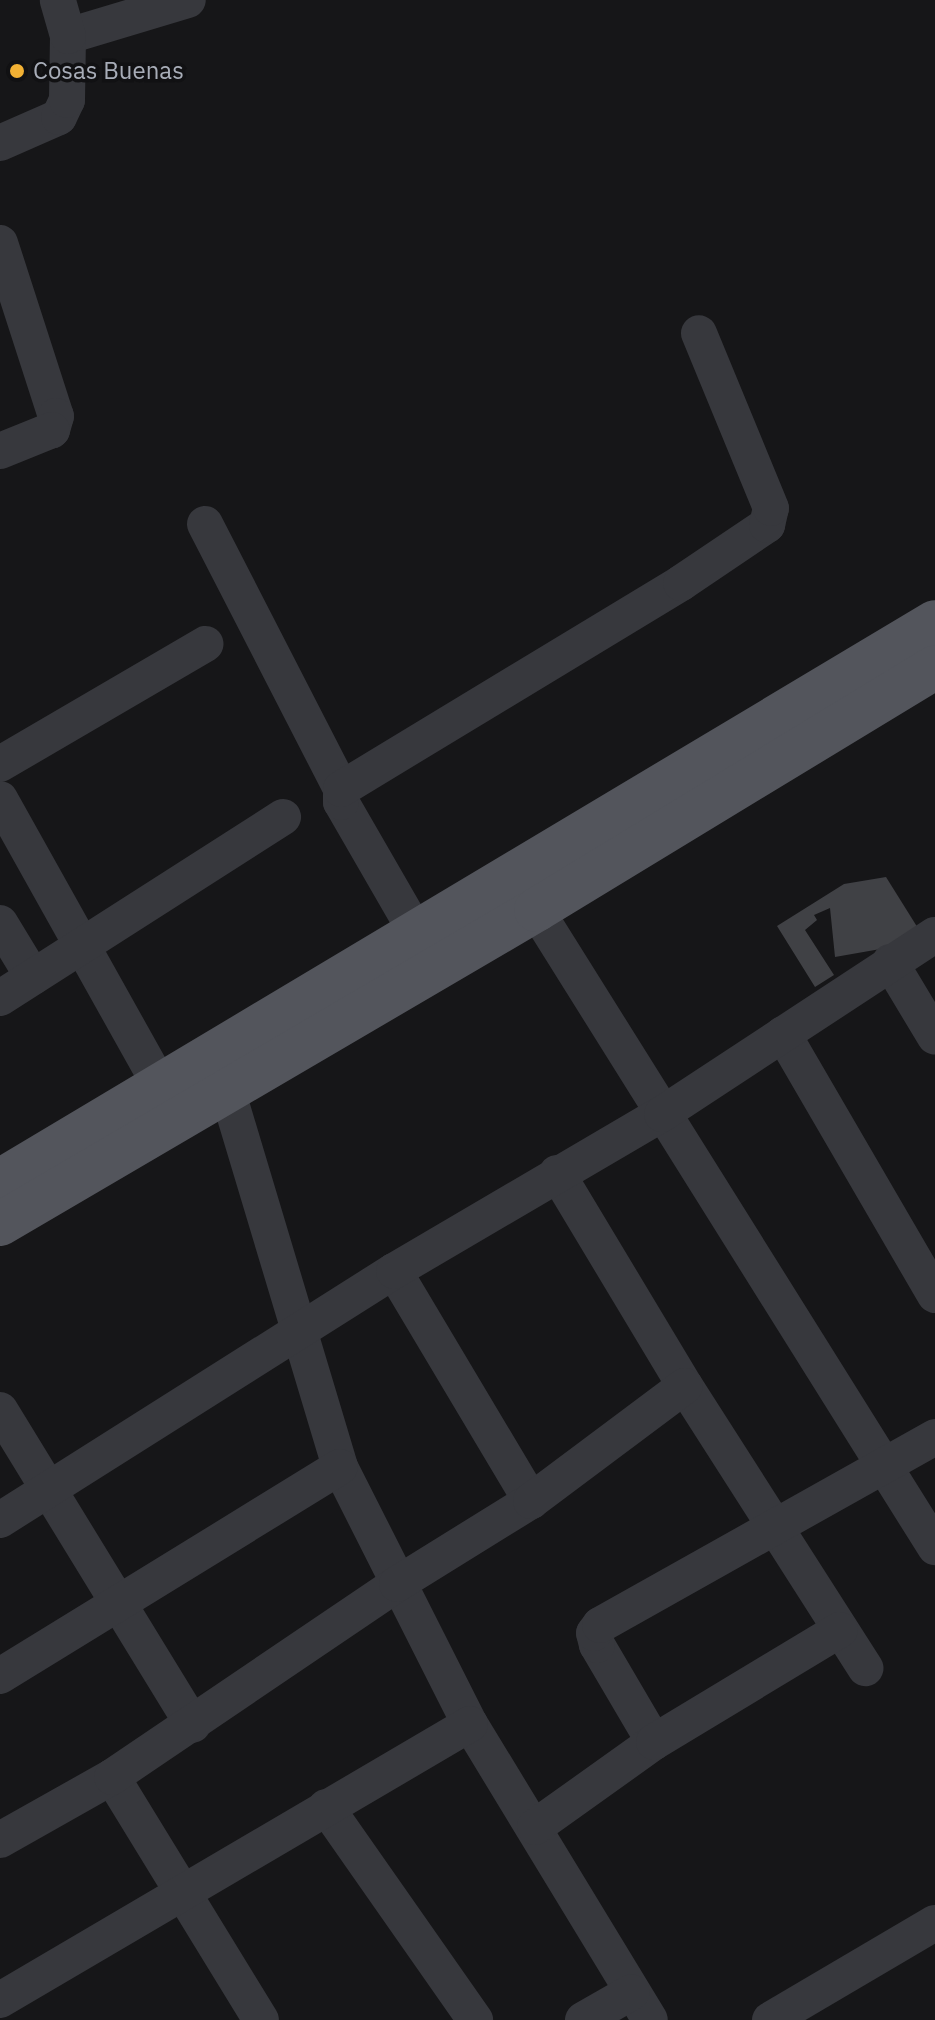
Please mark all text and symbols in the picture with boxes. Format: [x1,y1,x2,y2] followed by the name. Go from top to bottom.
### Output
[33,57,184,85] place label: Cosas Buenas
[8,62,26,80] marker: Cosas Buenas

